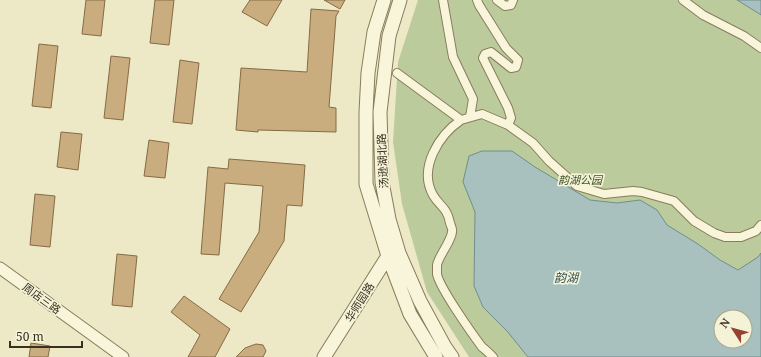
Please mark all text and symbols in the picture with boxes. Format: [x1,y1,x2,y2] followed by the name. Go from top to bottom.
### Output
[373,133,391,189] street label: 汤逊湖北路
[558,172,604,187] park label: 韵湖公园
[554,269,580,286] water label: 韵湖
[20,279,64,317] street label: 周店三路
[341,279,377,325] street label: 华师园路
[713,309,753,349] north arrow
[716,315,733,331] text: N
[10,323,82,349] scale bar
[16,328,44,345] text: 50 m

